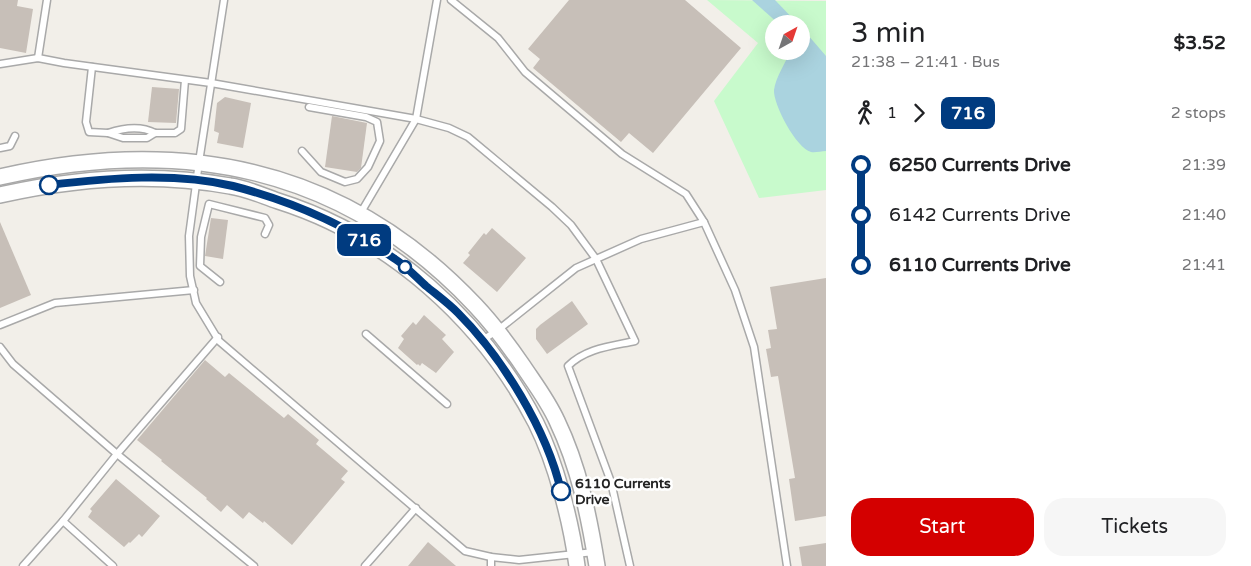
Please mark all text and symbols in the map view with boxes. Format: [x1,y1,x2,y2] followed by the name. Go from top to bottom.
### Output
[765,15,810,60] north arrow
[765,15,810,60] map controls
[851,16,926,50] text: 3 min
[1174,32,1226,54] text: $3.52
[851,52,1000,72] text: 21:38 – 21:41 · Bus
[851,99,879,127] icon: walk
[905,99,933,127] icon: forward
[951,102,985,124] text: 716
[887,103,897,123] text: 1
[1171,103,1226,123] text: 2 stops
[889,154,1071,176] text: 6250 Currents Drive
[1182,155,1226,175] text: 21:39
[39,175,59,195] unlabelled marker
[889,204,1071,226] text: 6142 Currents Drive
[1182,205,1226,225] text: 21:40
[335,224,393,256] line badge: 716
[347,229,381,251] text: 716
[889,254,1071,276] text: 6110 Currents Drive
[1182,255,1226,275] text: 21:41
[398,260,412,274] unlabelled marker
[575,475,671,508] place label: 6110 Currents Drive
[551,481,571,501] marker: 6110 Currents Drive
[851,498,1034,556] button: Start
[1044,498,1226,556] button: Tickets

